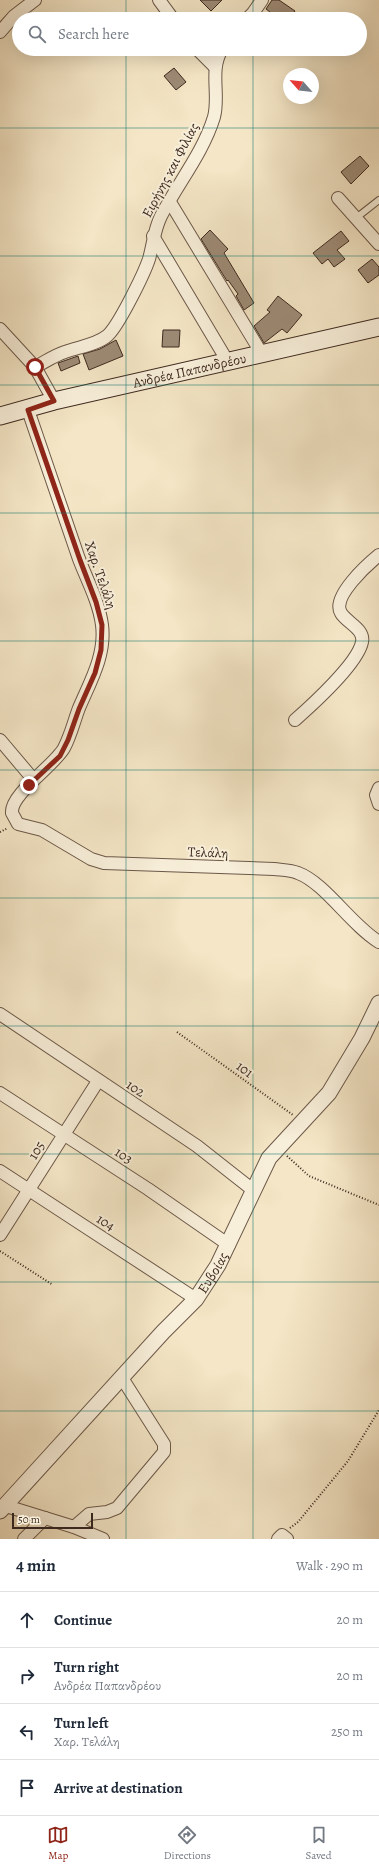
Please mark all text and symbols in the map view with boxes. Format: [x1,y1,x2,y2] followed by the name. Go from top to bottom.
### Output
[12,12,367,56] search box
[26,23,48,45] icon: search
[58,24,129,44] text: Search here
[283,68,319,104] north arrow
[137,119,203,221] street label: Ειρήνης και Φιλίας
[130,349,248,393] street label: Ανδρέα Παπανδρέου
[26,358,44,376] route start
[80,539,121,612] street label: Χαρ. Τελάλη
[20,776,38,794] route end
[187,842,229,863] street label: Τελάλη
[232,1057,257,1082] street label: 101
[123,1075,149,1102] street label: 102
[24,1138,49,1163] street label: 105
[111,1143,137,1168] street label: 103
[93,1209,119,1235] street label: 104
[193,1249,233,1297] street label: Ευβοίας
[12,1511,93,1530] scale bar
[18,1512,40,1527] text: 50 m
[16,1554,56,1577] text: 4 min
[296,1557,363,1574] text: Walk · 290 m
[16,1609,38,1631] icon: ahead
[54,1610,112,1630] text: Continue
[337,1611,363,1628] text: 20 m
[54,1657,119,1677] text: Turn right
[16,1665,38,1687] icon: right
[337,1667,363,1684] text: 20 m
[54,1677,161,1694] text: Ανδρέα Παπανδρέου
[54,1713,109,1733] text: Turn left
[16,1721,38,1743] icon: left
[331,1723,363,1740] text: 250 m
[54,1733,120,1750] text: Χαρ. Τελάλη
[16,1777,38,1799] icon: arrive
[54,1778,183,1798] text: Arrive at destination
[47,1824,69,1863] tab: Map
[164,1824,211,1863] tab: Directions
[306,1824,332,1863] tab: Saved

